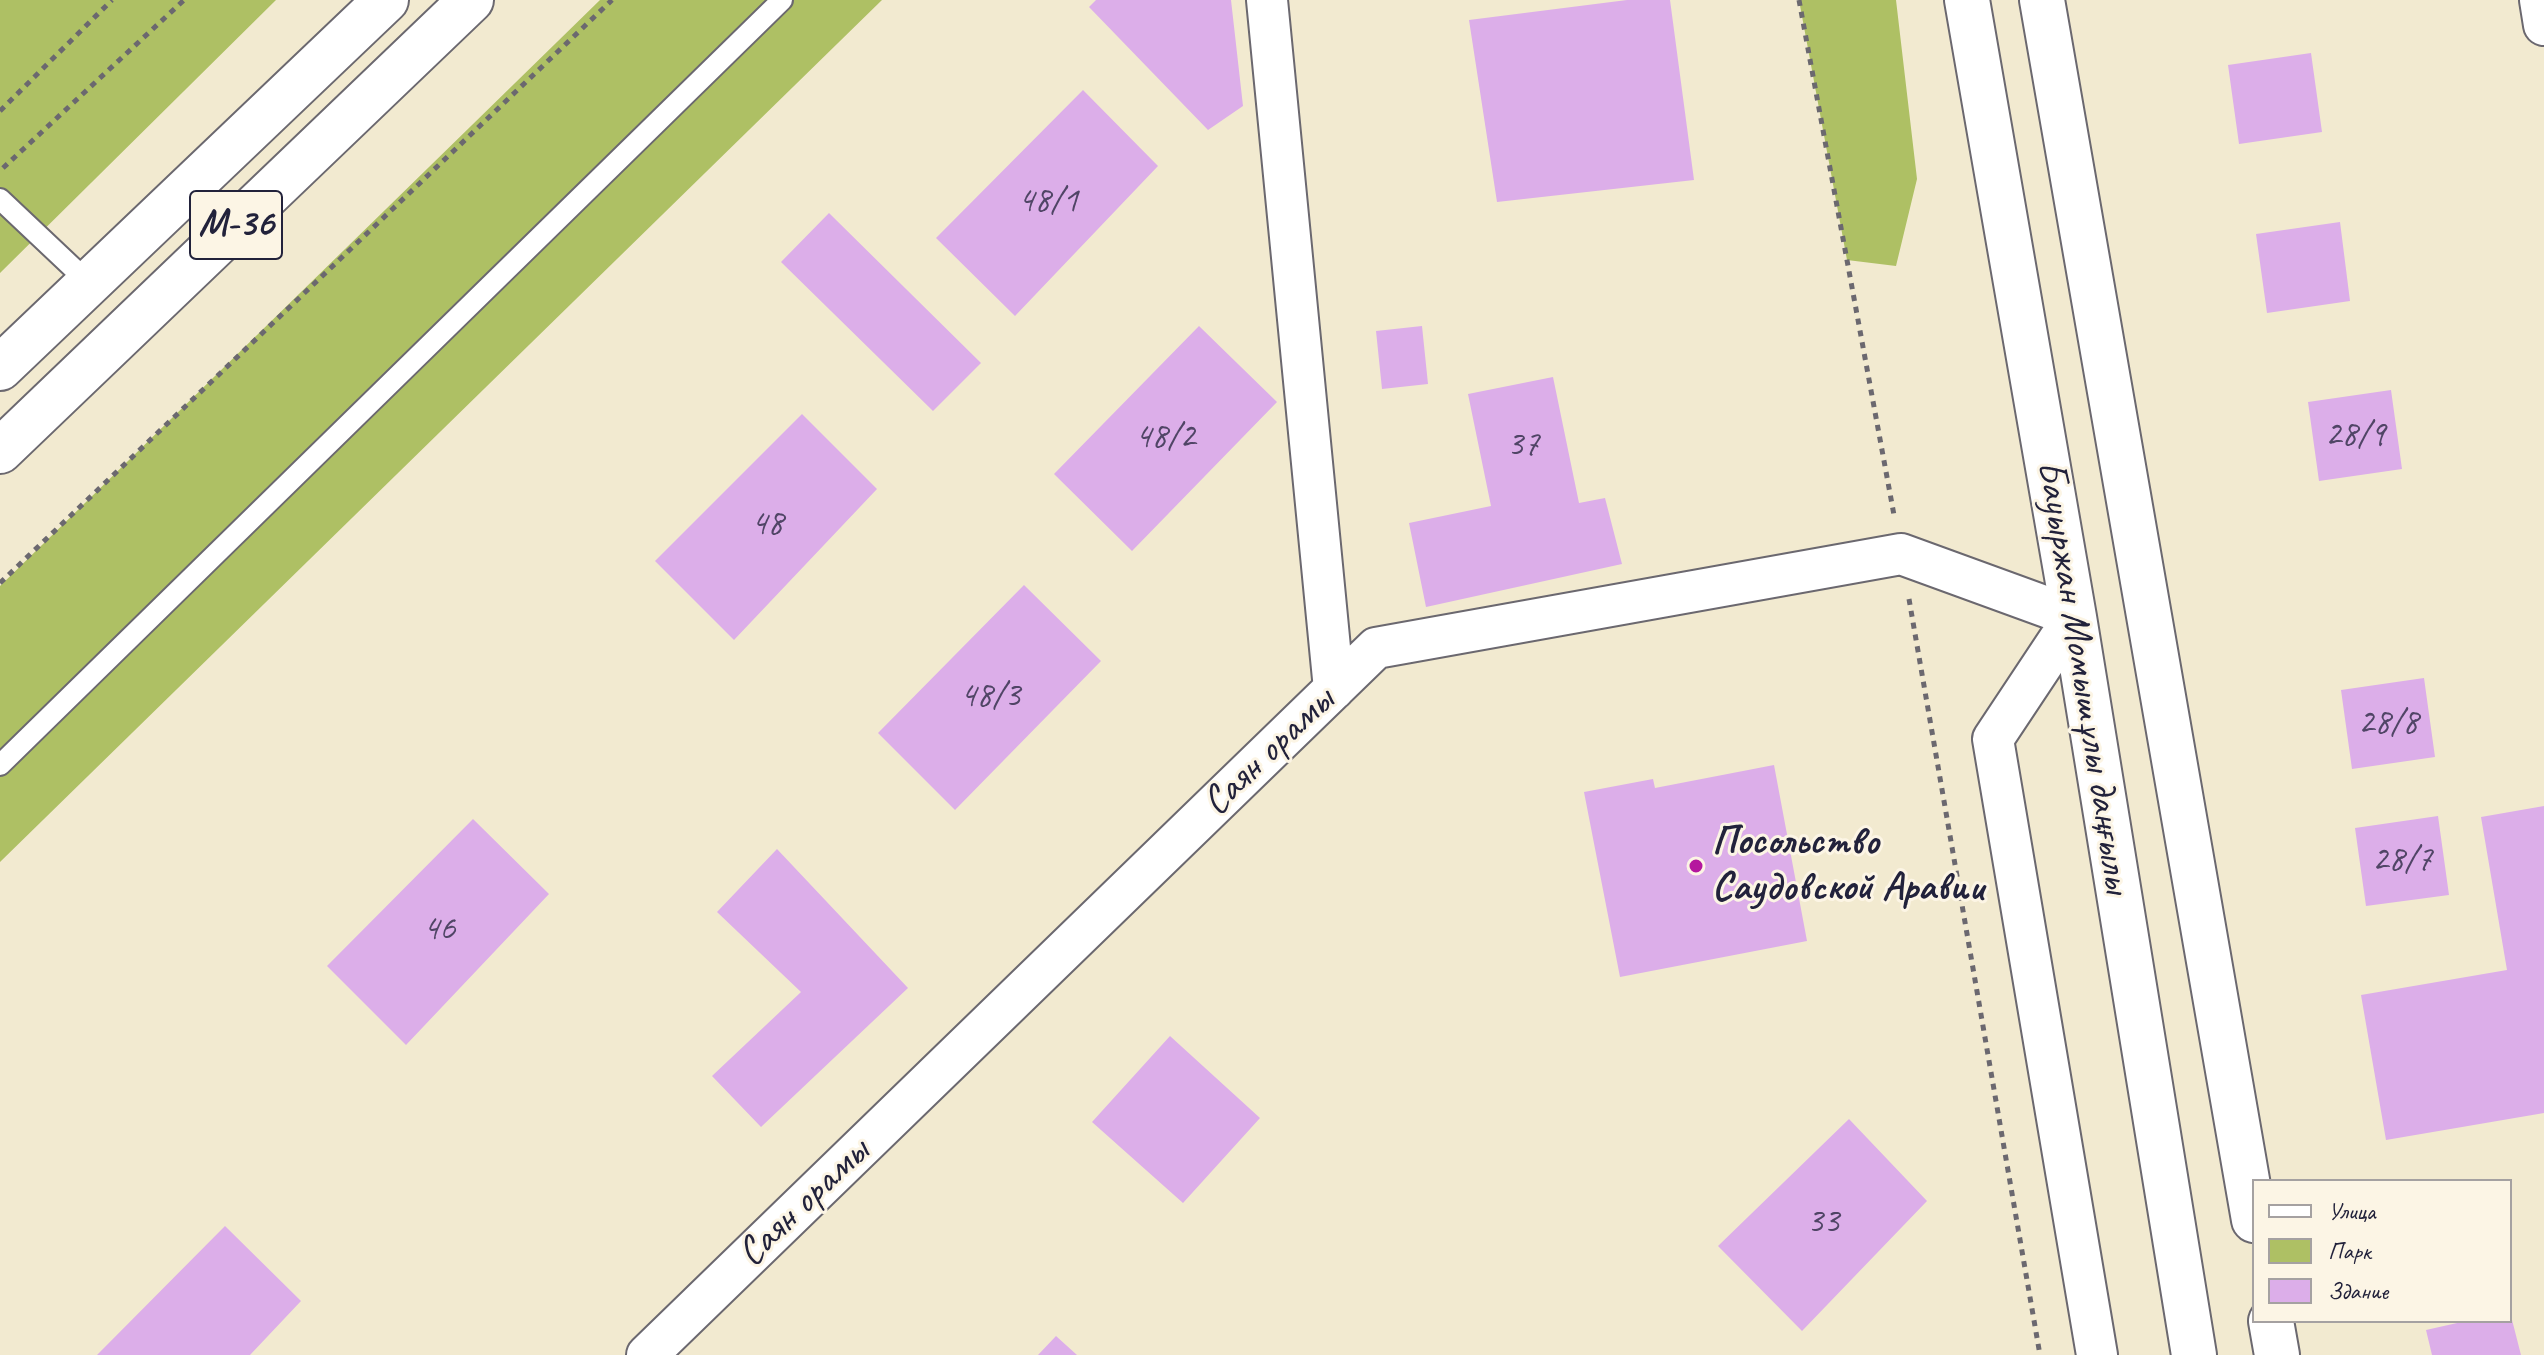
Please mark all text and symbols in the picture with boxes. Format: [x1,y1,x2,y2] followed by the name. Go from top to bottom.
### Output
[1018,180,1078,224] house number: 48/1
[190,191,282,259] road number: M-36
[2325,414,2385,458] house number: 28/9
[1135,416,1195,460] house number: 48/2
[1507,424,1539,468] house number: 37
[2025,457,2141,897] street label: Бауыржан Момышұлы даңғылы
[751,503,783,547] house number: 48
[960,675,1020,719] house number: 48/3
[1193,677,1345,827] street label: Саян орамы
[2358,702,2418,746] house number: 28/8
[1712,819,1984,913] place label: Посольство Саудовской Аравии
[2372,839,2432,883] house number: 28/7
[1687,857,1705,875] marker: Посольство Саудовской Аравии
[423,908,455,952] house number: 46
[728,1128,880,1278] street label: Саян орамы
[2252,1179,2512,1323] legend
[2328,1196,2376,1226] text: Улица
[1807,1201,1839,1245] house number: 33
[2328,1236,2371,1266] text: Парк
[2328,1276,2388,1306] text: Здание

